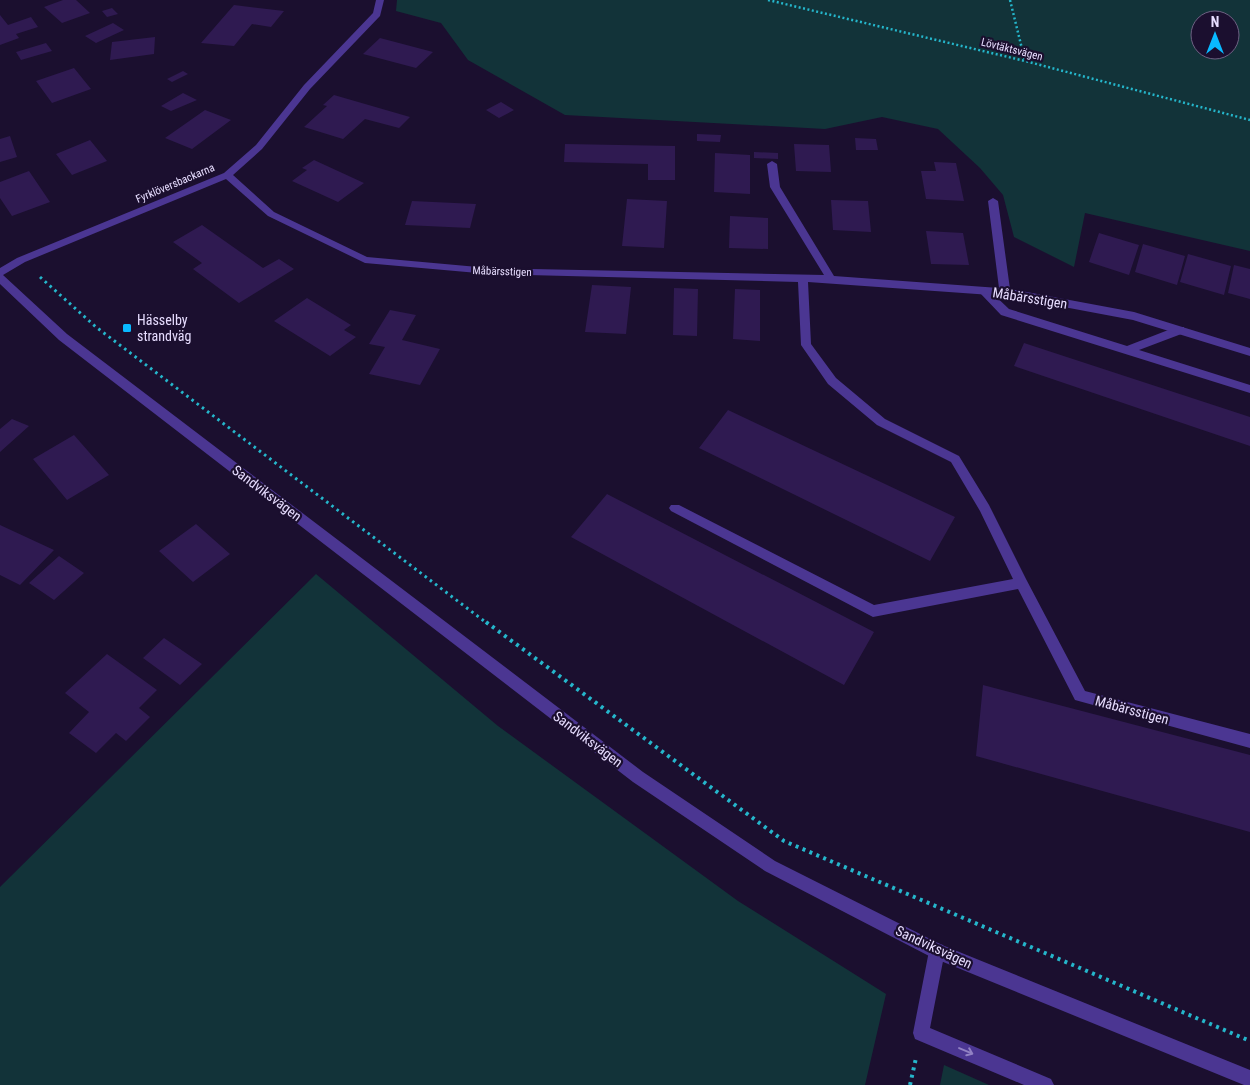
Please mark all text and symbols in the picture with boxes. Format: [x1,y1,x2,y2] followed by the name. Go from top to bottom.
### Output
[1190,10,1240,60] north arrow
[1211,14,1219,30] text: N
[980,36,1044,63] street label: Lövtäktsvägen
[134,161,216,206] street label: Fyrklöversbackarna
[472,264,532,279] street label: Måbärsstigen
[991,284,1069,312] street label: Måbärsstigen
[137,312,191,344] place label: Hässelby strandväg
[121,322,133,334] marker: Hässelby strandväg
[229,462,305,524] street label: Sandviksvägen
[1093,692,1171,728] street label: Måbärsstigen
[550,708,626,770] street label: Sandviksvägen
[893,922,975,972] street label: Sandviksvägen
[958,1047,973,1057] one-way arrow

